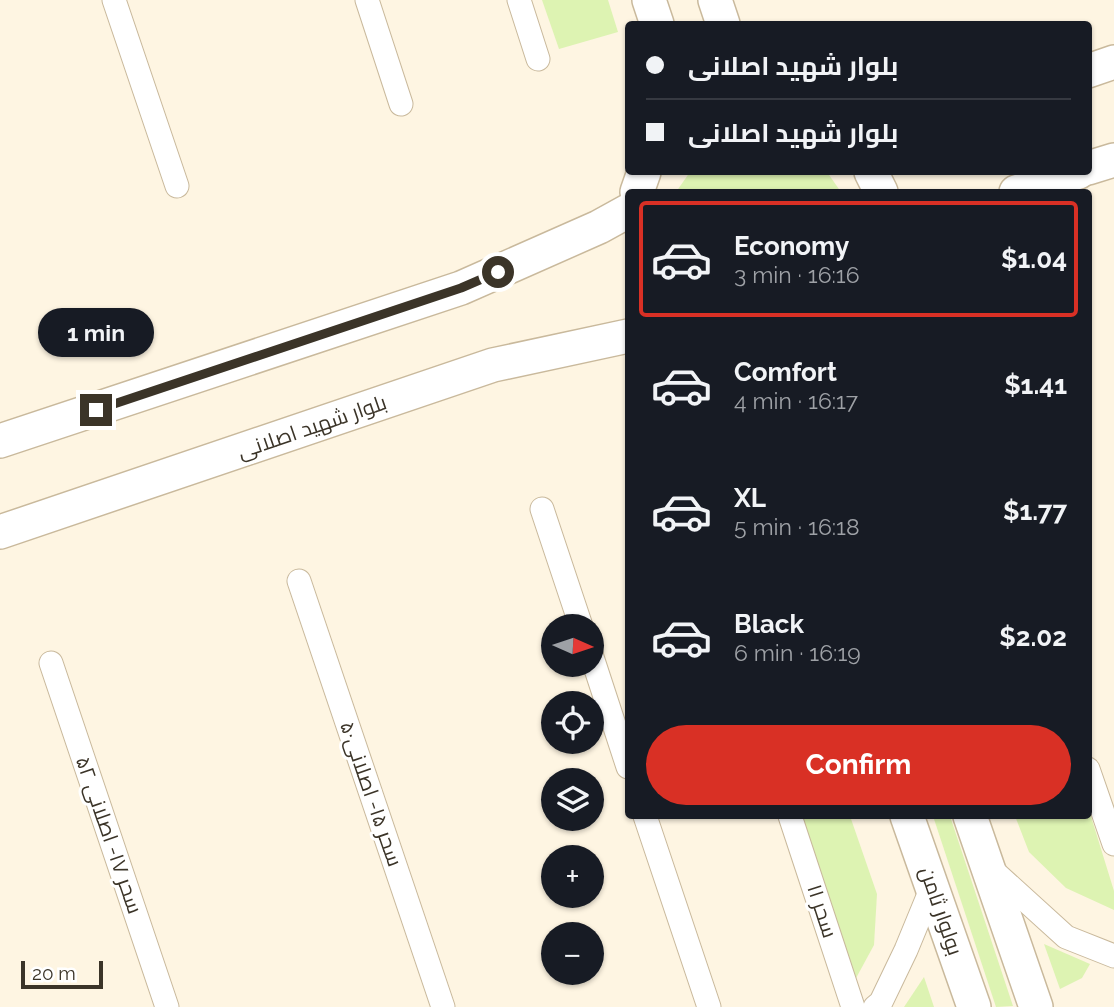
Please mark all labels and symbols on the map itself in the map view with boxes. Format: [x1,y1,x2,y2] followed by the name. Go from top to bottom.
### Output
[482,256,514,288] route start
[38,308,154,358] callout: 1 min
[234,389,390,465] street label: بلوار شهید اصلانی
[80,394,112,426] route end
[541,614,604,677] north arrow
[334,718,408,870] street label: سحر ۱۵- اصلانی۵۰
[70,753,148,917] street label: سحر ۱۷- اصلانی ۵۲
[914,863,968,959] street label: بولوار ثامن
[802,881,843,941] street label: سحر ۱۱
[21,958,103,990] scale bar

